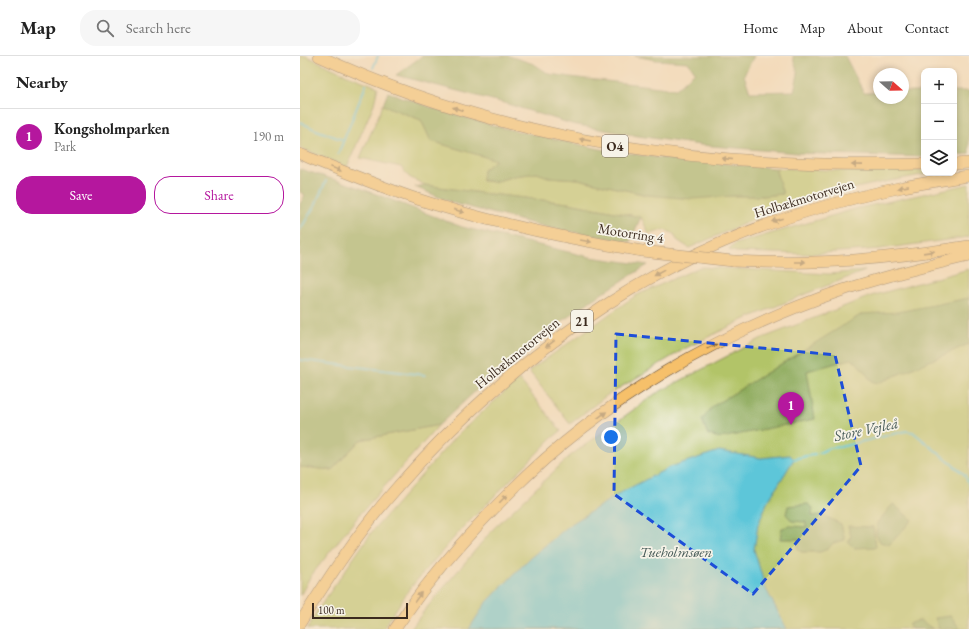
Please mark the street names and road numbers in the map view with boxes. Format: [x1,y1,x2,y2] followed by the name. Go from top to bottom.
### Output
[602,135,628,157] road number: O4
[752,174,857,222] street label: Holbækmotorvejen
[597,219,665,247] street label: Motorring 4
[571,310,593,332] road number: 21
[471,313,563,393] street label: Holbækmotorvejen

